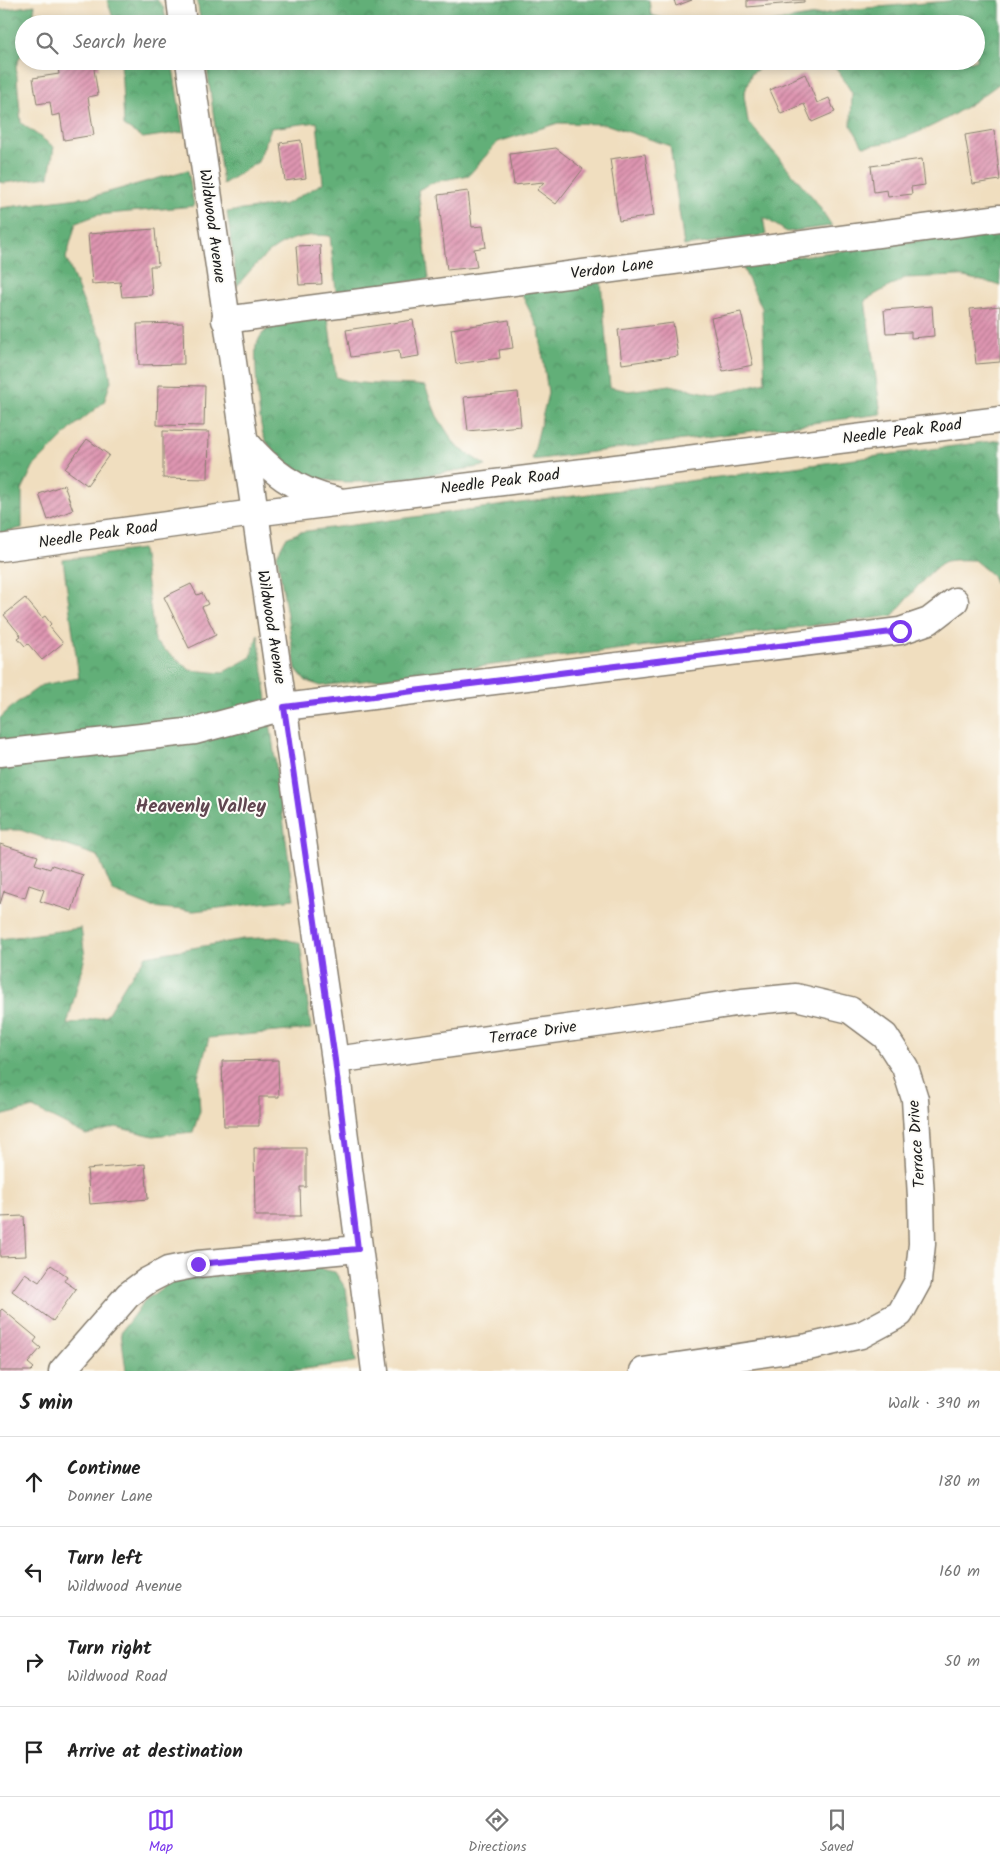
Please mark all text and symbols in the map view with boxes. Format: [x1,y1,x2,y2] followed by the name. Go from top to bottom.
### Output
[15,15,985,70] search box
[73,28,167,58] text: Search here
[33,29,61,57] icon: search
[192,167,232,285] street label: Wildwood Avenue
[569,252,655,286] street label: Verdon Lane
[841,412,964,452] street label: Needle Peak Road
[439,462,562,502] street label: Needle Peak Road
[37,514,160,556] street label: Needle Peak Road
[250,568,292,686] street label: Wildwood Avenue
[889,620,912,643] route start
[136,792,266,822] district label: Heavenly Valley
[488,1015,578,1051] street label: Terrace Drive
[901,1099,933,1189] street label: Terrace Drive
[187,1253,210,1276] route end
[20,1387,73,1420] text: 5 min
[888,1391,980,1416] text: Walk · 390 m
[67,1454,140,1484] text: Continue
[20,1468,48,1496] icon: ahead
[938,1469,980,1494] text: 180 m
[67,1484,153,1509] text: Donner Lane
[67,1544,142,1574] text: Turn left
[20,1558,48,1586] icon: left
[939,1559,980,1584] text: 160 m
[67,1574,182,1599] text: Wildwood Avenue
[67,1634,152,1664] text: Turn right
[20,1648,48,1676] icon: right
[944,1649,980,1674] text: 50 m
[67,1664,167,1689] text: Wildwood Road
[67,1737,243,1767] text: Arrive at destination
[20,1738,48,1766] icon: arrive
[147,1806,175,1858] tab: Map
[468,1806,526,1858] tab: Directions
[820,1806,853,1858] tab: Saved

